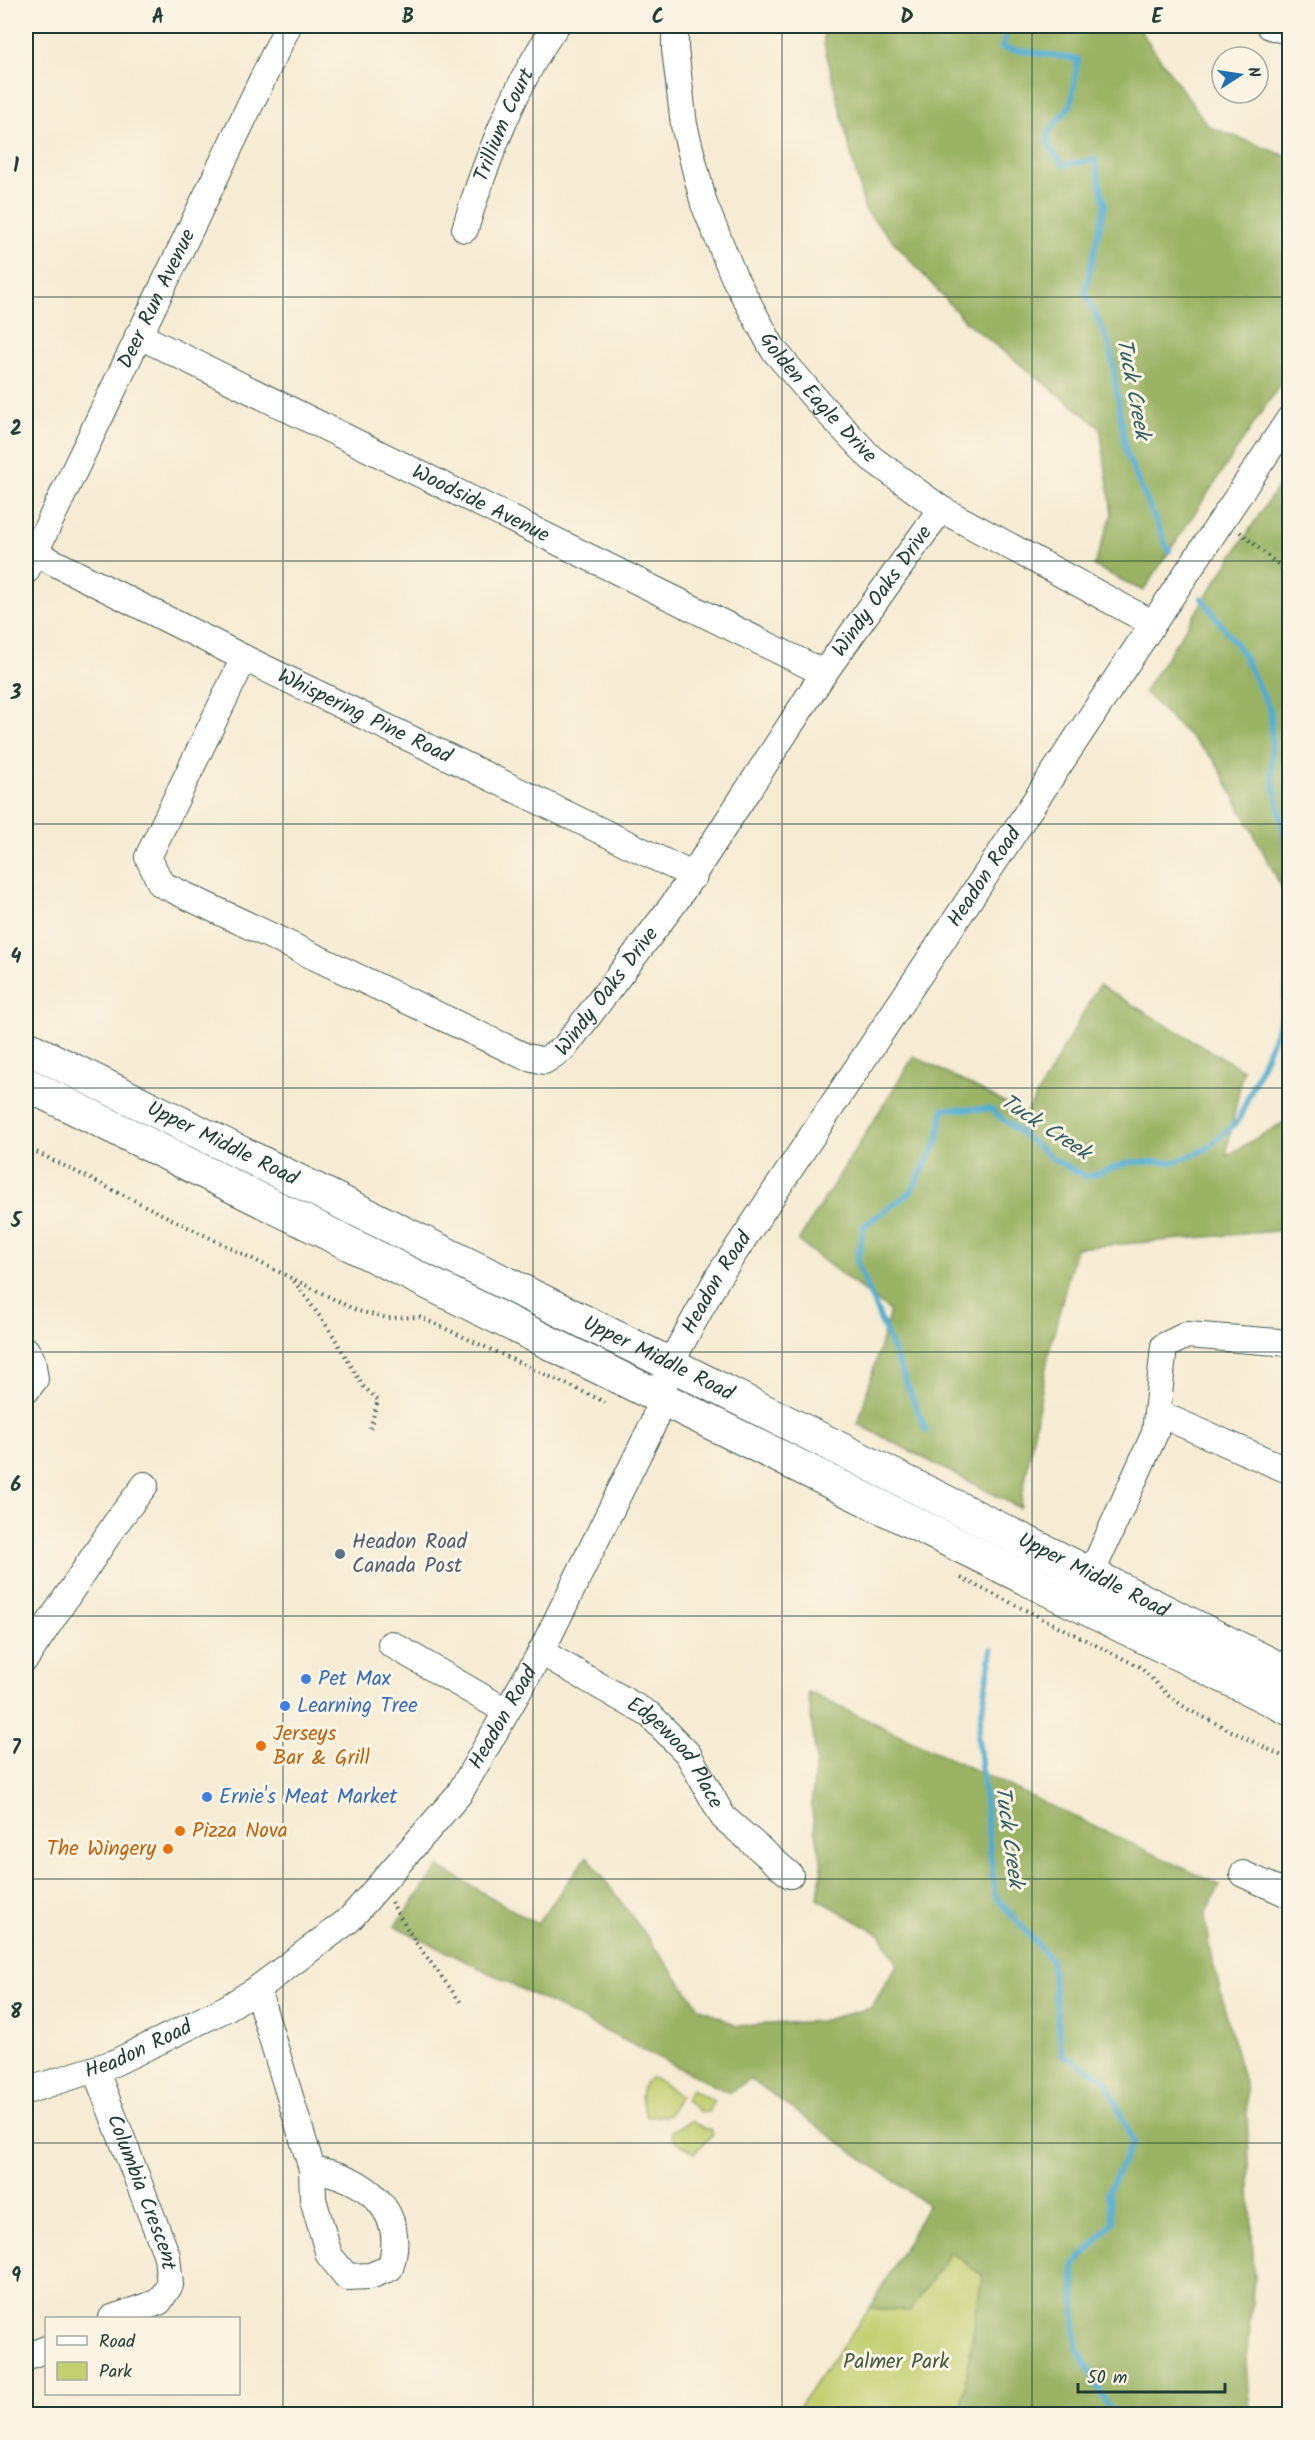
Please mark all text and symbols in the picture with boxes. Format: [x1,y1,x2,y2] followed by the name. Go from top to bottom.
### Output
[152,2,164,34] text: A
[402,2,414,34] text: B
[652,2,664,34] text: C
[900,2,914,34] text: D
[1151,2,1163,34] text: E
[1210,45,1270,105] north arrow
[465,61,544,187] street label: Trillium Court
[1240,65,1266,80] text: N
[13,151,19,183] text: 1
[109,223,205,374] street label: Deer Run Avenue
[750,326,885,472] street label: Golden Eagle Drive
[1105,336,1160,446] water label: Tuck Creek
[10,414,22,446] text: 2
[406,456,556,552] street label: Woodside Avenue
[824,518,941,664] street label: Windy Oaks Drive
[272,660,458,773] street label: Whispering Pine Road
[10,678,22,710] text: 3
[939,820,1030,934] street label: Headon Road
[547,919,667,1063] street label: Windy Oaks Drive
[11,942,22,974] text: 4
[993,1086,1100,1172] water label: Tuck Creek
[141,1092,304,1195] street label: Upper Middle Road
[10,1206,23,1238] text: 5
[673,1224,761,1340] street label: Headon Road
[577,1307,740,1410] street label: Upper Middle Road
[11,1470,22,1502] text: 6
[1012,1524,1175,1628] street label: Upper Middle Road
[352,1526,468,1583] place label: Headon Road Canada Post
[333,1547,347,1561] marker: Headon Road Canada Post
[460,1659,546,1776] street label: Headon Road
[318,1663,392,1696] place label: Pet Max
[299,1672,313,1686] marker: Pet Max
[620,1688,732,1815] street label: Edgewood Place
[297,1690,418,1723] place label: Learning Tree
[278,1699,292,1713] marker: Learning Tree
[273,1718,370,1775] place label: Jerseys Bar & Grill
[11,1733,21,1765] text: 7
[254,1739,268,1753] marker: Jerseys Bar & Grill
[219,1781,398,1814] place label: Ernie's Meat Market
[984,1784,1033,1894] water label: Tuck Creek
[200,1790,214,1804] marker: Ernie's Meat Market
[192,1815,288,1848] place label: Pizza Nova
[173,1824,187,1838] marker: Pizza Nova
[47,1833,156,1866] place label: The Wingery
[161,1842,175,1856] marker: The Wingery
[10,1997,22,2029] text: 8
[80,2011,198,2088] street label: Headon Road
[97,2109,185,2272] street label: Columbia Crescent
[11,2261,21,2293] text: 9
[45,2317,240,2395] legend
[99,2328,136,2357] text: Road
[843,2346,949,2379] park label: Palmer Park
[1078,2356,1225,2394] scale bar
[99,2358,132,2387] text: Park
[1087,2364,1127,2393] text: 50 m

